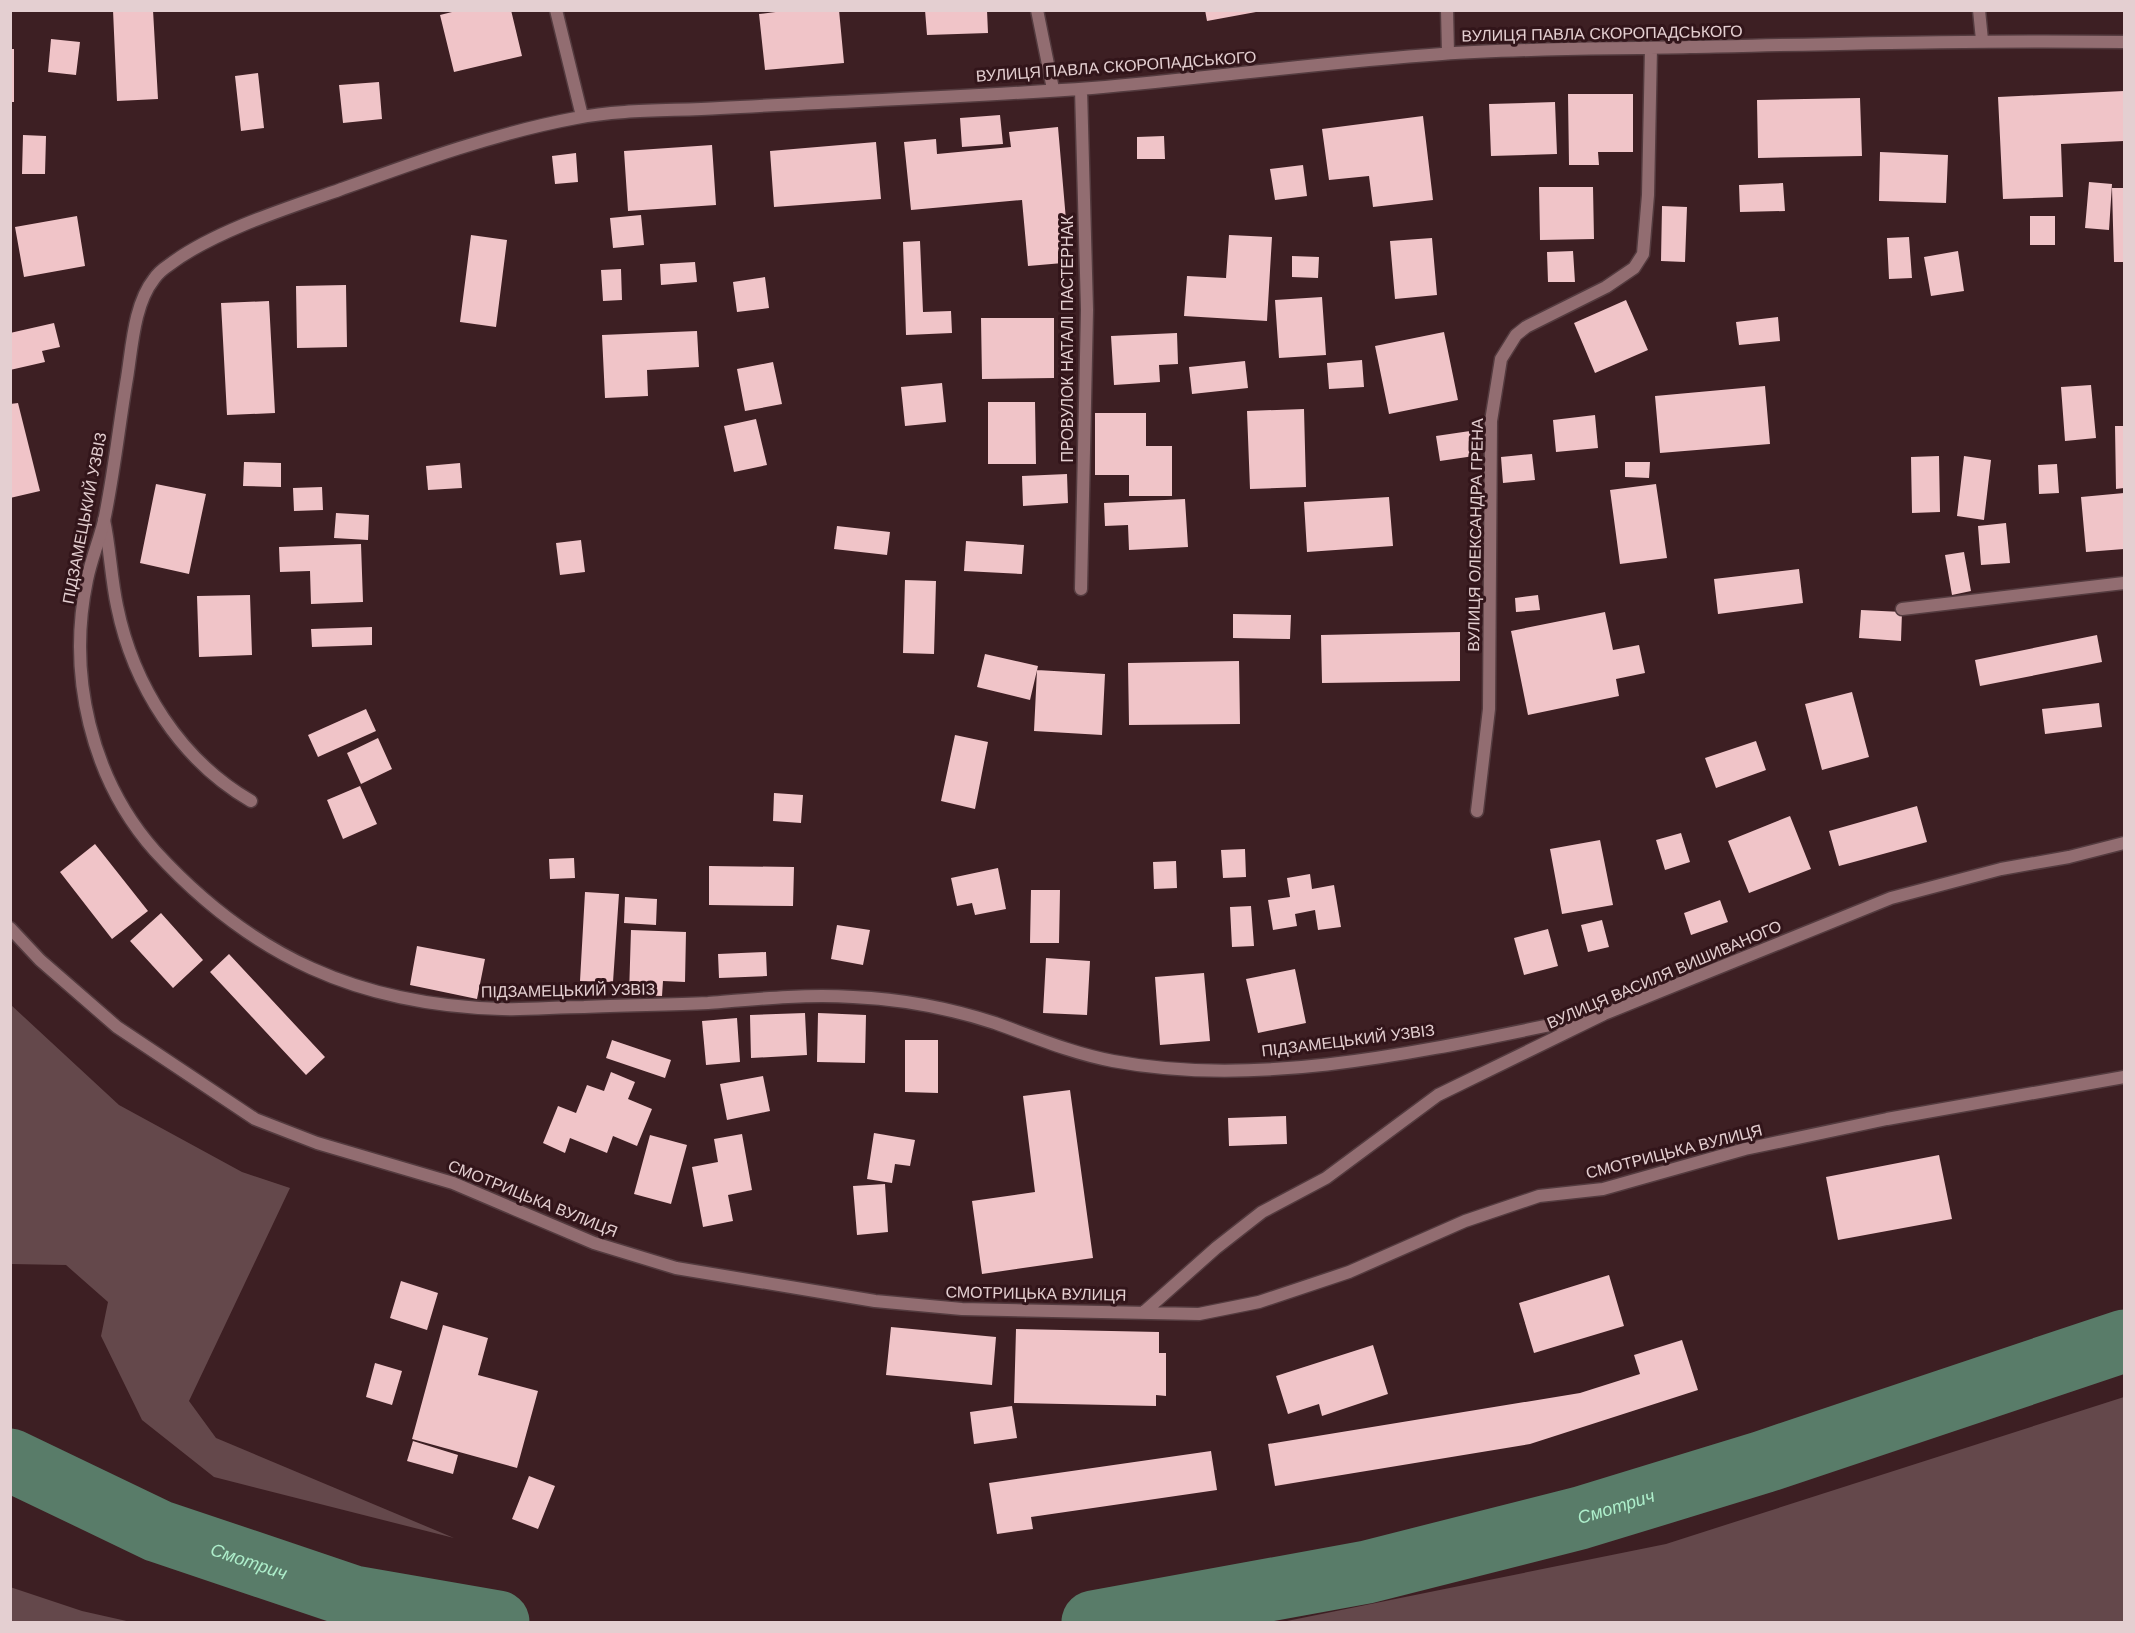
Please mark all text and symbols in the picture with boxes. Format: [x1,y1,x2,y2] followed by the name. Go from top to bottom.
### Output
[1461,23,1743,44] street label: ВУЛИЦЯ ПАВЛА СКОРОПАДСЬКОГО
[975,48,1257,85] street label: ВУЛИЦЯ ПАВЛА СКОРОПАДСЬКОГО
[1059,215,1076,462] street label: ПРОВУЛОК НАТАЛІ ПАСТЕРНАК
[1465,418,1486,652] street label: ВУЛИЦЯ ОЛЕКСАНДРА ГРЕНА
[59,431,109,605] street label: ПІДЗАМЕЦЬКИЙ УЗВІЗ
[1544,917,1784,1032] street label: ВУЛИЦЯ ВАСИЛЯ ВИШИВАНОГО
[481,979,655,1001] street label: ПІДЗАМЕЦЬКИЙ УЗВІЗ
[1260,1020,1436,1060] street label: ПІДЗАМЕЦЬКИЙ УЗВІЗ
[1584,1121,1764,1182] street label: СМОТРИЦЬКА ВУЛИЦЯ
[446,1157,620,1240] street label: СМОТРИЦЬКА ВУЛИЦЯ
[945,1283,1127,1304] street label: СМОТРИЦЬКА ВУЛИЦЯ
[1575,1486,1657,1528] water label: Смотрич
[208,1539,290,1584] water label: Смотрич

